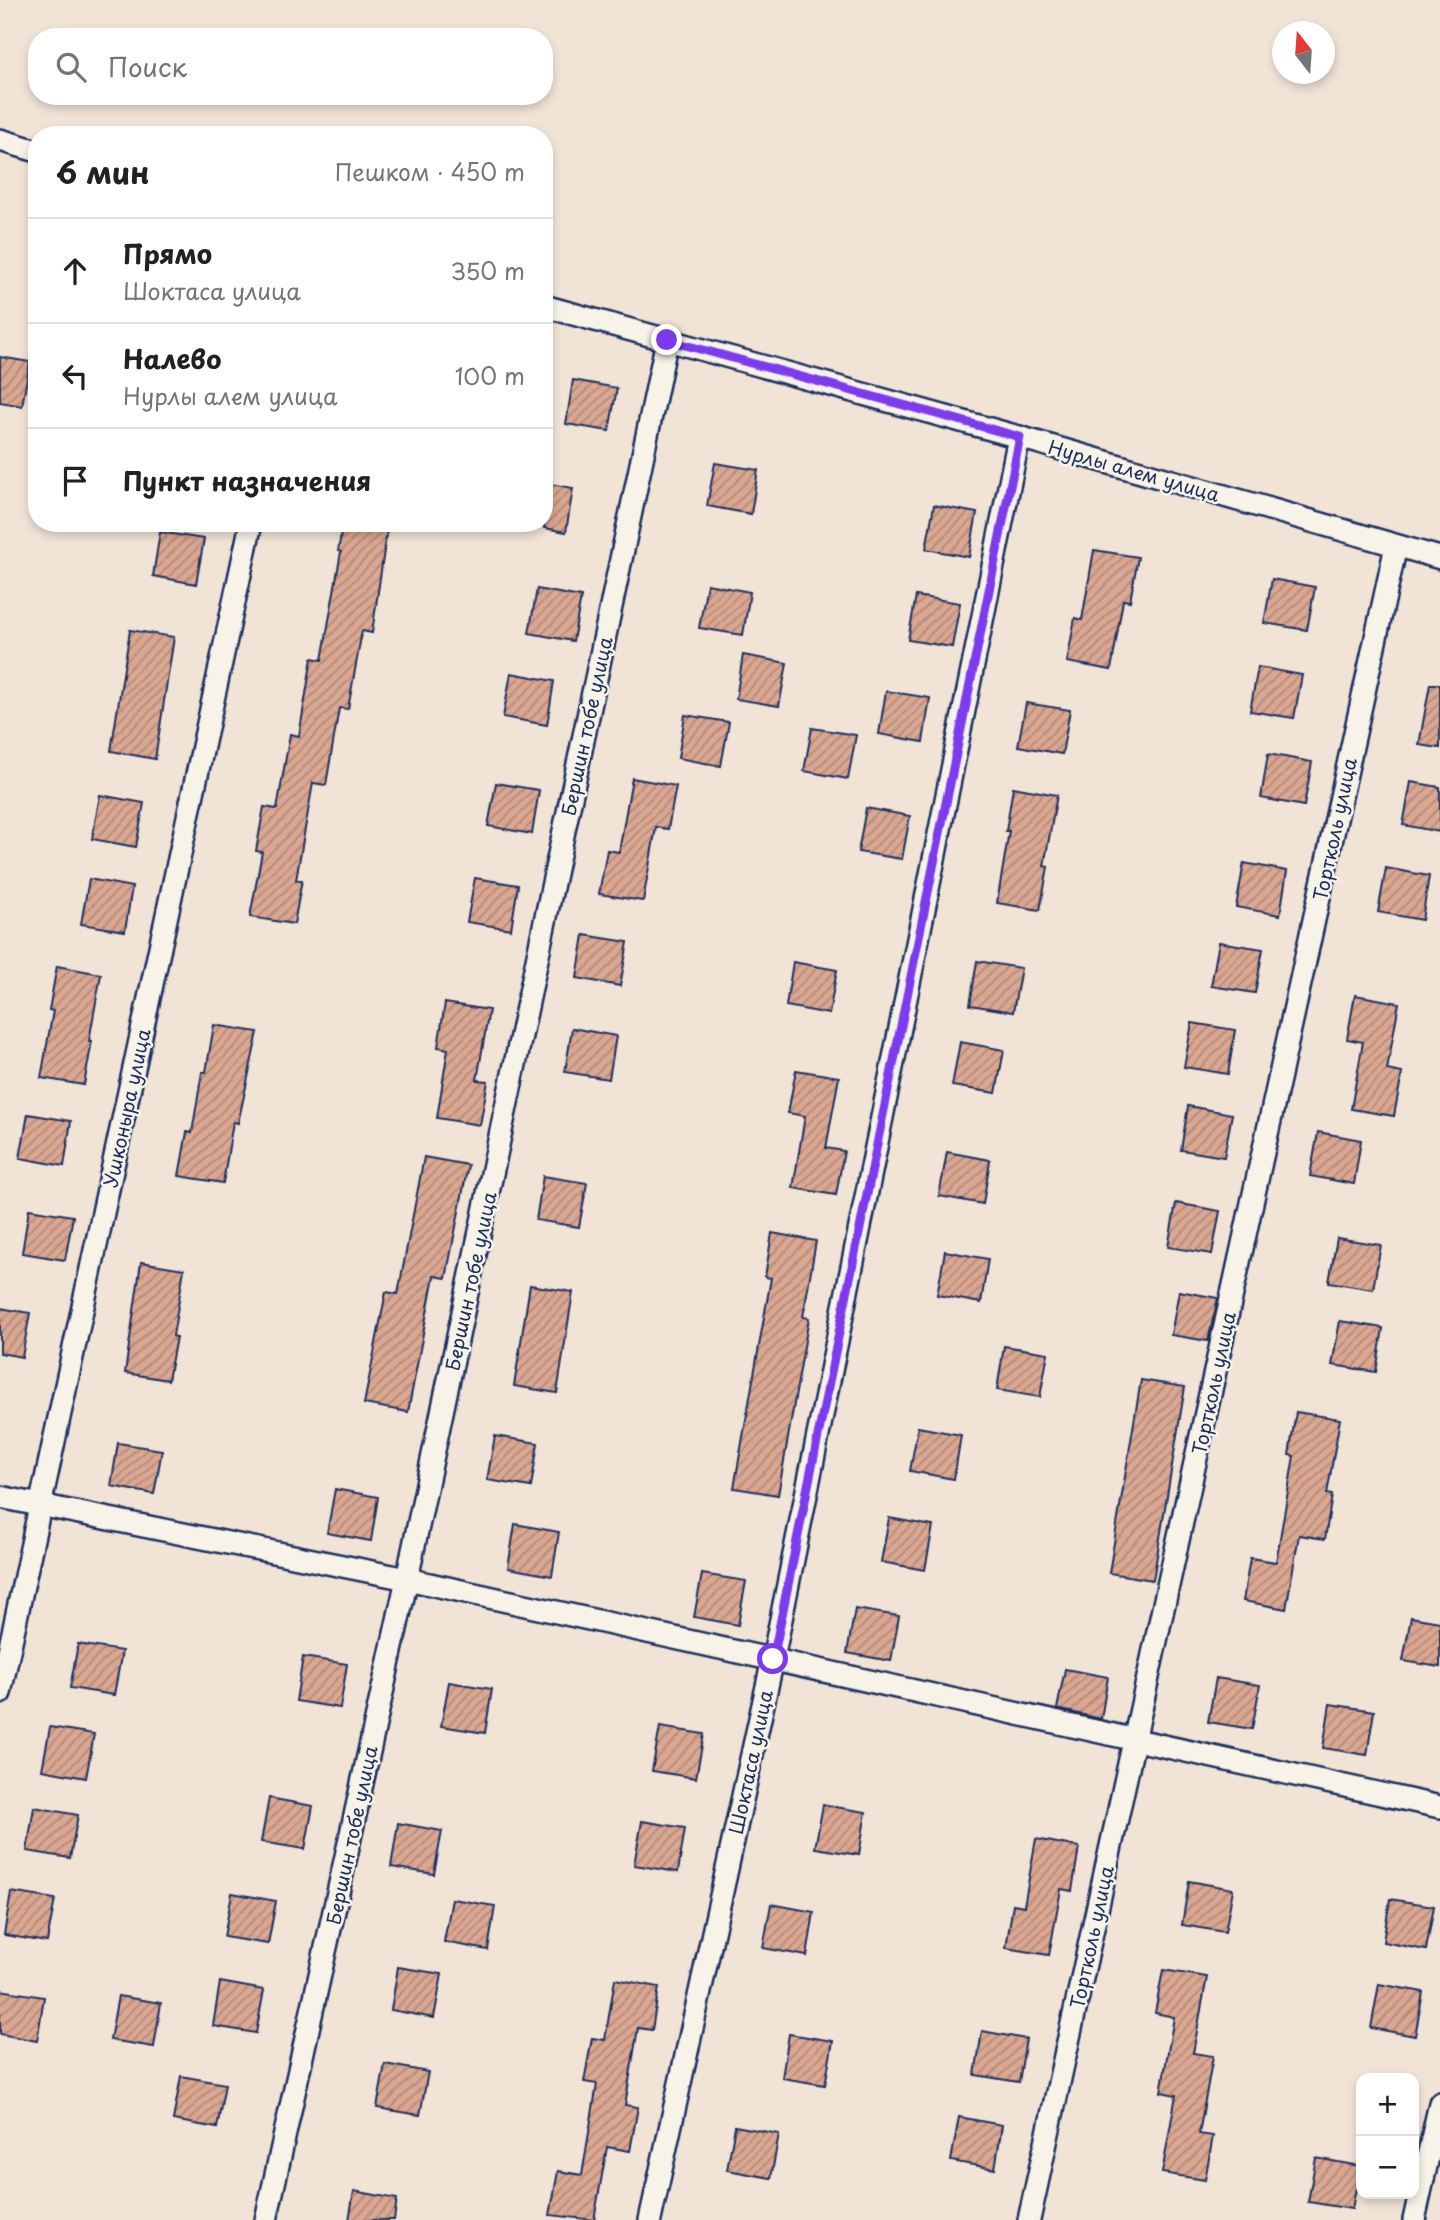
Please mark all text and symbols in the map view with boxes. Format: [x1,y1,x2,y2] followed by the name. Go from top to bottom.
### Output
[1272,21,1335,84] north arrow
[28,28,553,105] search box
[108,47,187,86] text: Поиск
[52,48,90,86] icon: search
[56,149,150,194] text: 6 мин
[335,154,525,189] text: Пешком · 450 m
[123,234,212,273] text: Прямо
[56,252,94,290] icon: ahead
[450,253,525,288] text: 350 m
[123,273,301,308] text: Шоктаса улица
[651,324,682,355] route end
[123,339,221,378] text: Налево
[56,357,94,395] icon: left
[455,358,525,393] text: 100 m
[123,378,337,413] text: Нурлы алем улица
[1045,432,1223,508] street label: Нурлы алем улица
[123,461,371,500] text: Пункт назначения
[56,462,94,500] icon: arrive
[553,634,619,818] street label: Бершин тобе улица
[1305,755,1363,903] street label: Тортколь улица
[95,1026,157,1190] street label: Ушконыра улица
[437,1189,503,1373] street label: Бершин тобе улица
[1184,1309,1242,1457] street label: Тортколь улица
[757,1643,788,1674] route start
[721,1687,779,1837] street label: Шоктаса улица
[318,1743,384,1927] street label: Бершин тобе улица
[1062,1863,1120,2011] street label: Тортколь улица
[1356,2073,1419,2199] map controls
[1356,2073,1419,2136] button: +
[1356,2136,1419,2199] button: −

